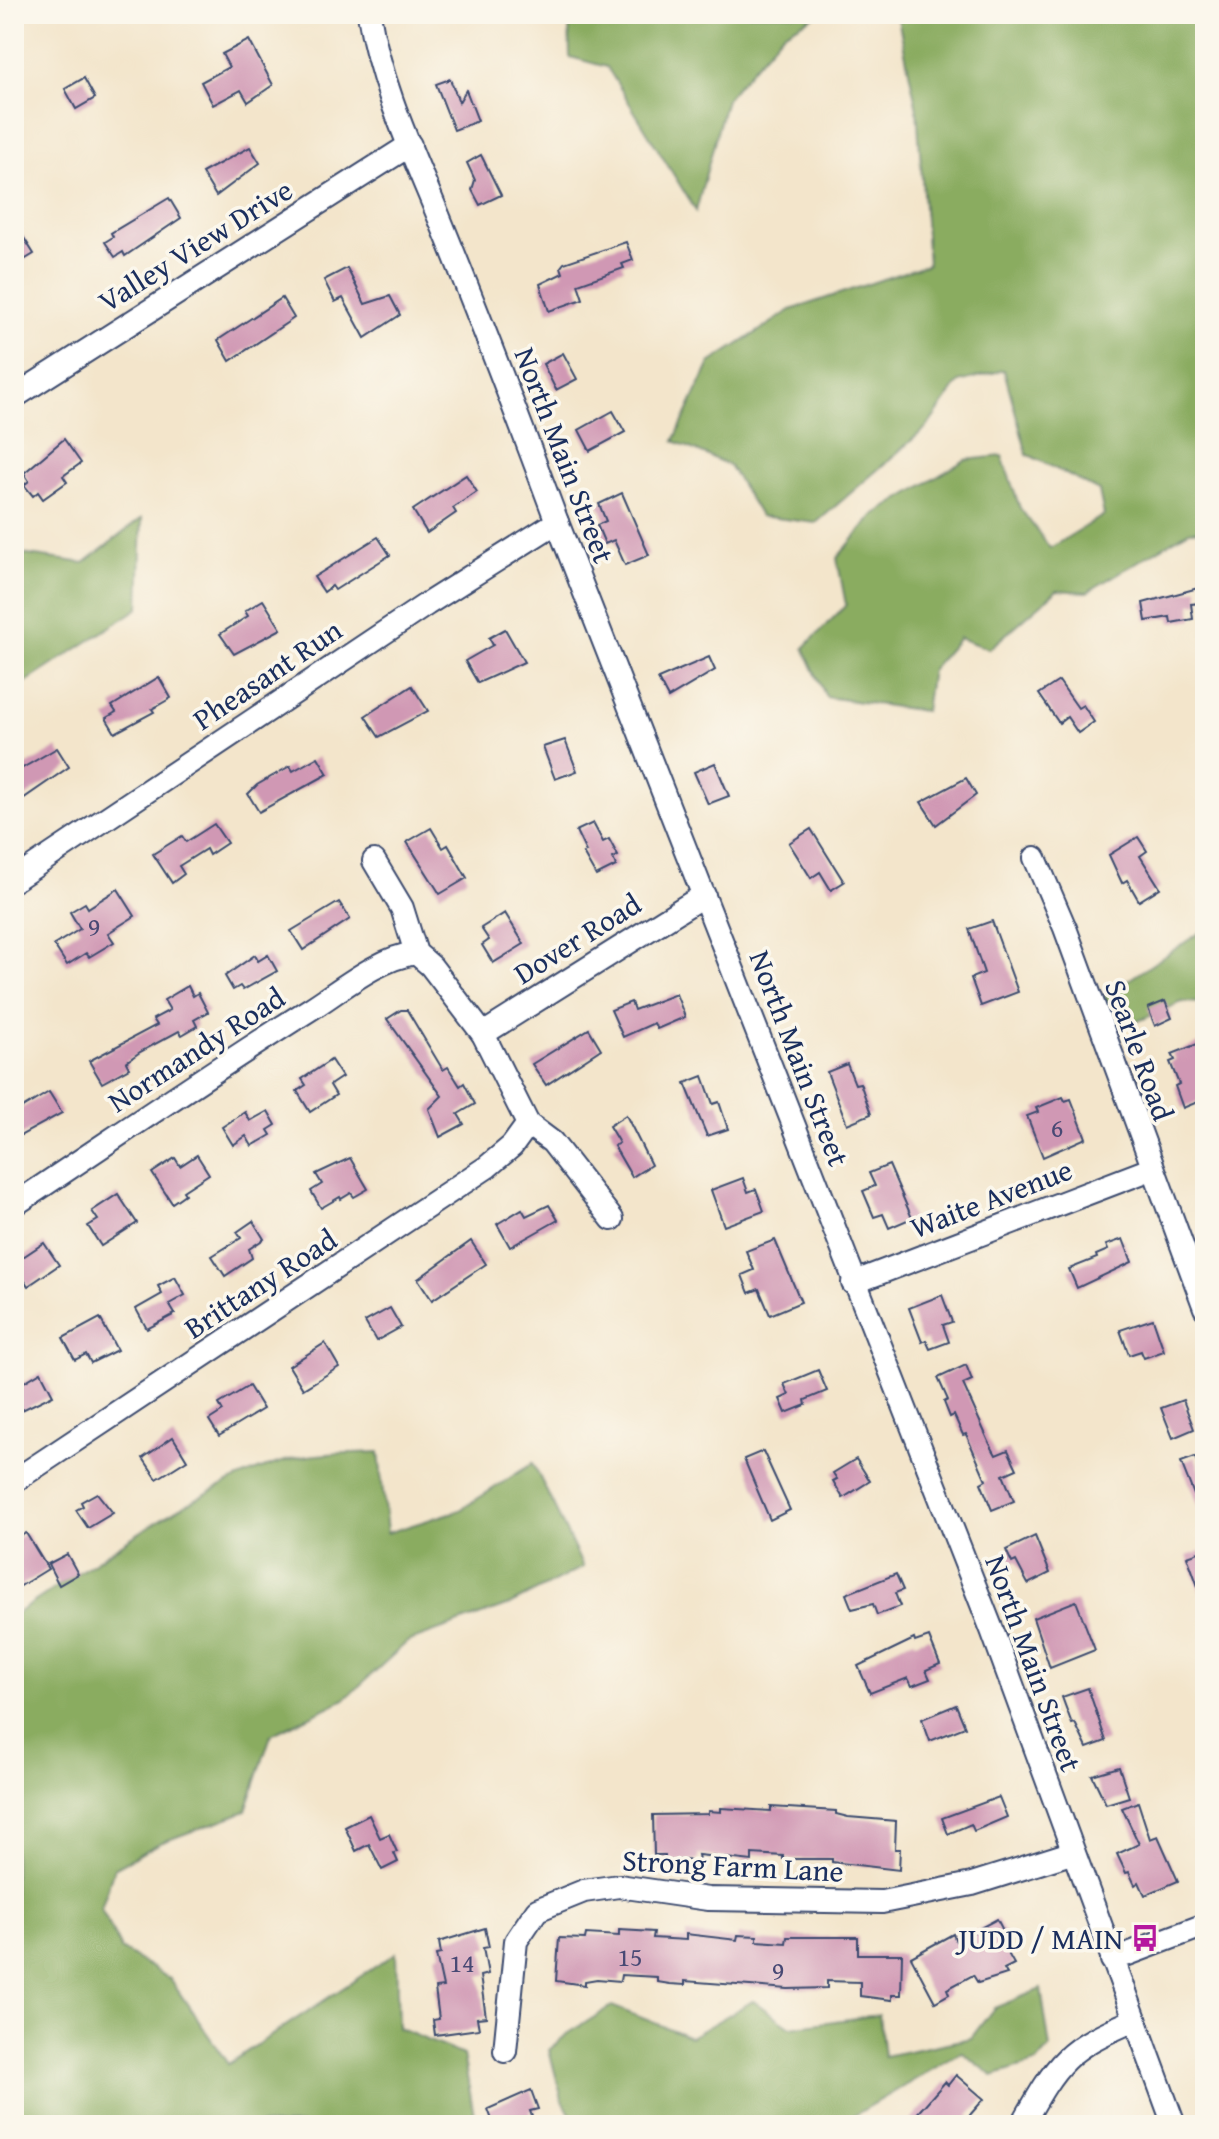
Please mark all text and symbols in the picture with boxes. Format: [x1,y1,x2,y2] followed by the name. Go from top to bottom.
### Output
[89,168,301,322] street label: Valley View Drive
[504,341,627,570] street label: North Main Street
[184,608,351,740] street label: Pheasant Run
[505,881,649,995] street label: Dover Road
[88,907,100,946] house number: 9
[739,944,862,1173] street label: North Main Street
[1094,973,1186,1127] street label: Searle Road
[99,975,293,1123] street label: Normandy Road
[1051,1108,1063,1147] house number: 6
[904,1147,1078,1249] street label: Waite Avenue
[175,1217,345,1349] street label: Brittany Road
[974,1548,1094,1778] street label: North Main Street
[621,1837,845,1893] street label: Strong Farm Lane
[954,1916,1123,1960] place label: JUDD / MAIN
[1130,1923,1160,1953] bus stop icon: JUDD / MAIN
[617,1937,643,1976] house number: 15
[449,1943,475,1982] house number: 14
[772,1951,784,1990] house number: 9

